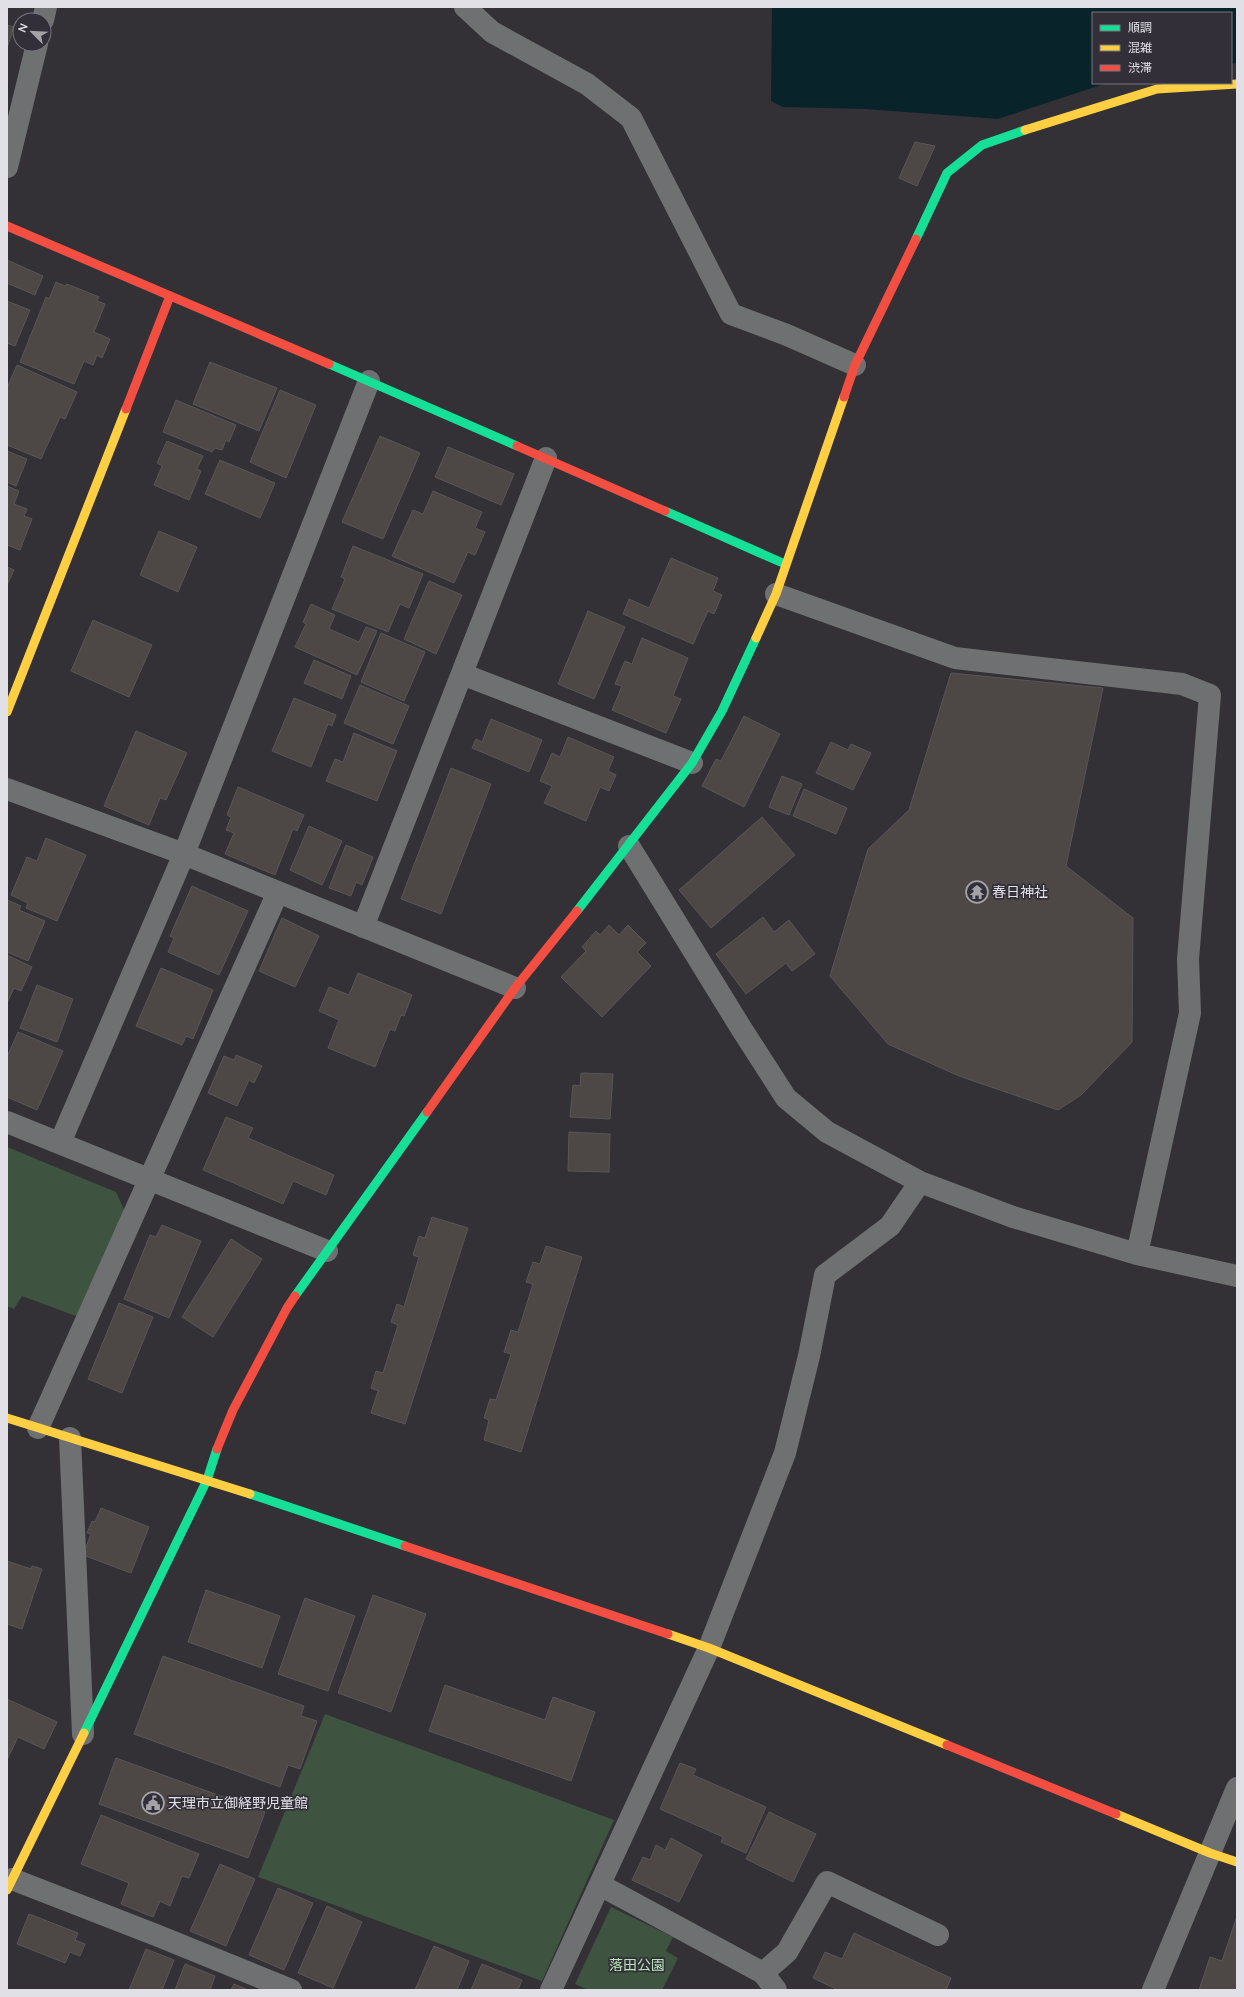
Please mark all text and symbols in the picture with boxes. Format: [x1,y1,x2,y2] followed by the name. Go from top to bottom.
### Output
[12,12,52,52] north arrow
[1092,12,1232,84] legend
[1128,20,1152,35] text: 順調
[15,21,31,35] text: N
[1128,40,1152,55] text: 混雑
[1128,60,1152,75] text: 渋滞
[964,879,990,905] temple icon: 春日神社
[992,883,1048,901] place label: 春日神社
[140,1790,166,1816] public building icon: 天理市立御経野児童館
[168,1794,308,1812] place label: 天理市立御経野児童館
[609,1956,665,1974] park label: 落田公園

